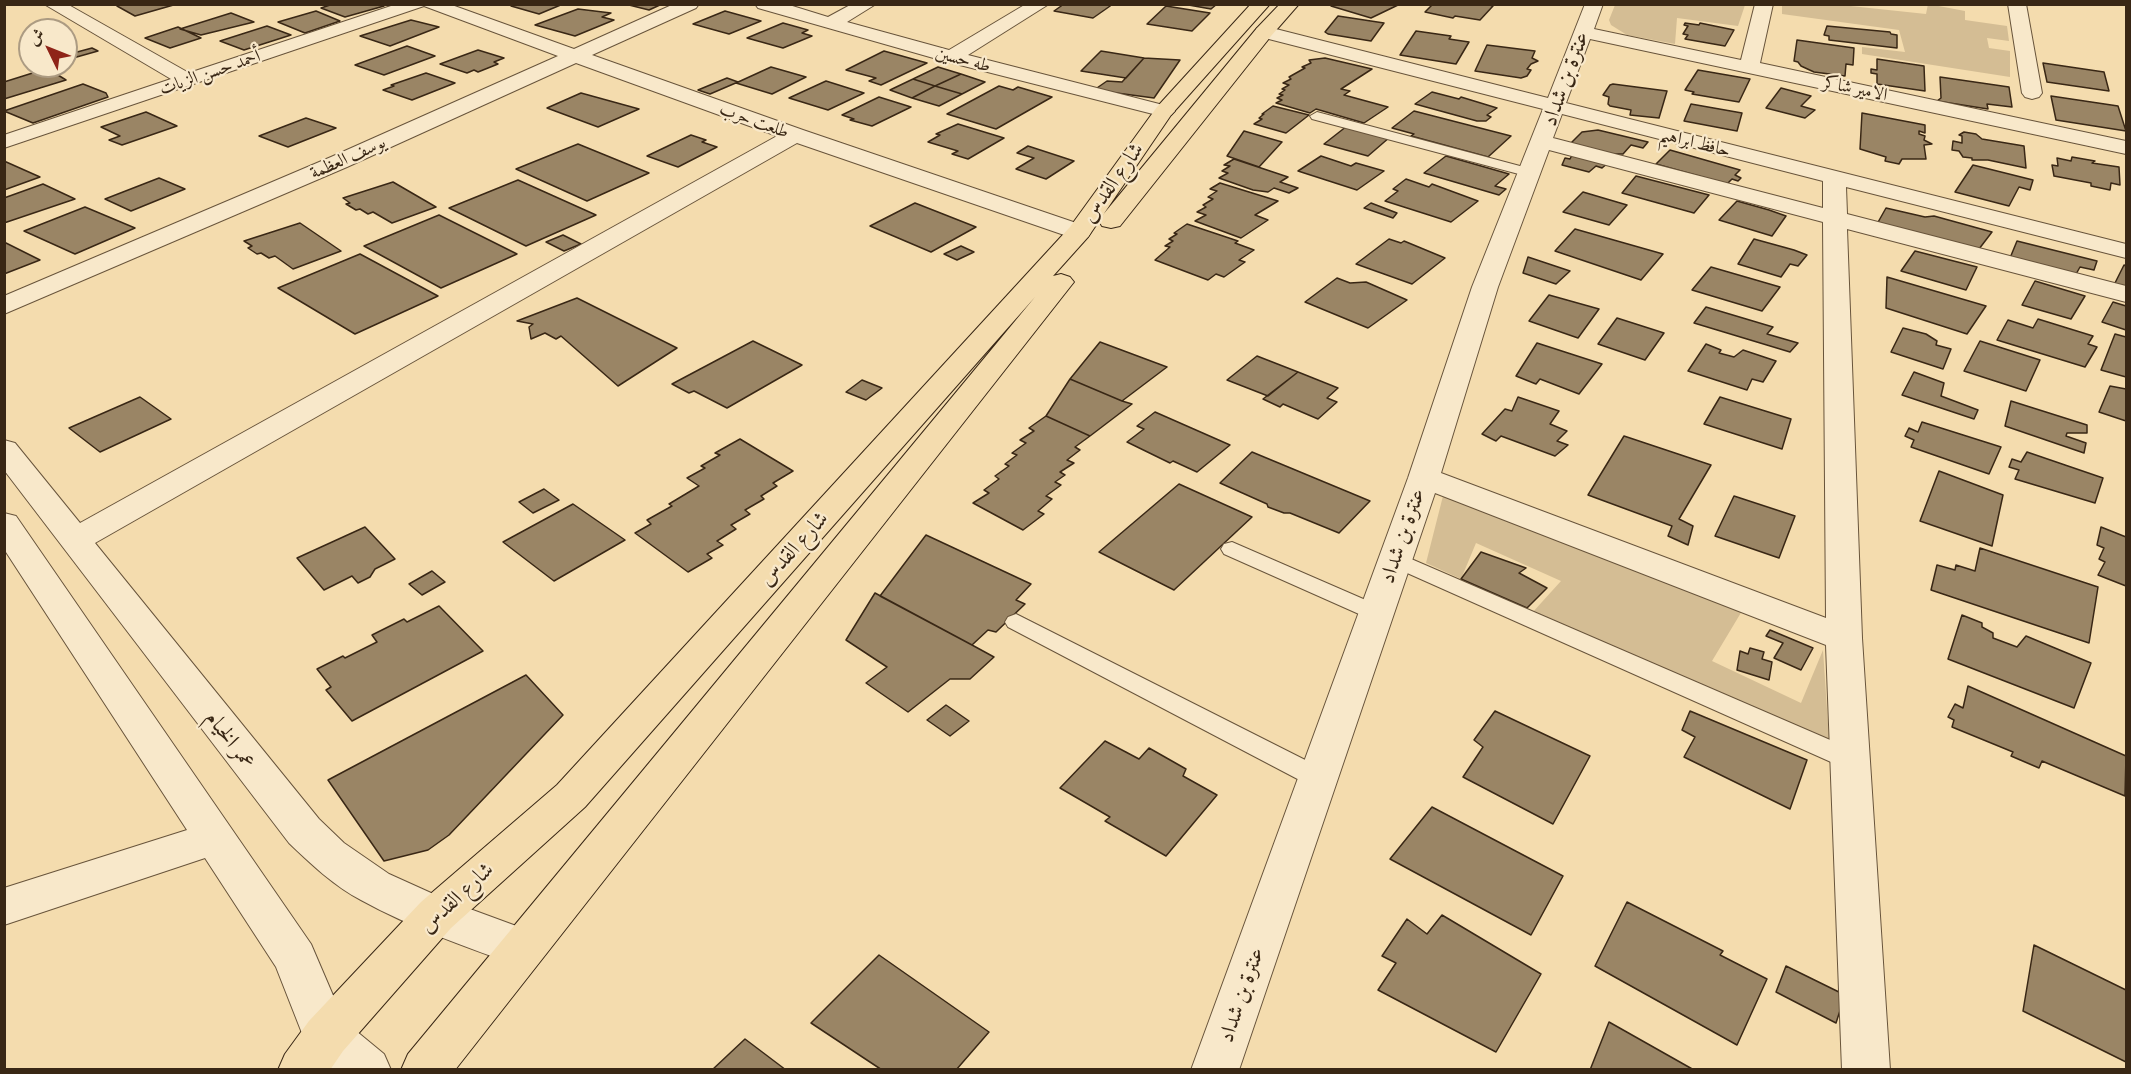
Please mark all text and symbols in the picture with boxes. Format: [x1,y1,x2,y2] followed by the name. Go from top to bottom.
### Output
[18,18,78,78] north arrow
[23,24,49,50] text: ش
[1537,28,1595,130] street label: عنترة بن شداد
[933,42,993,78] street label: طه حسين
[157,46,263,100] street label: أحمد حسن الزيات
[1821,72,1889,106] street label: الامير شاكر
[716,98,792,144] street label: طلعت حرب
[1657,124,1733,162] street label: حافظ ابراهيم
[307,132,389,184] street label: يوسف العظمة
[1076,138,1150,228] street label: شارع القدس
[1374,485,1432,587] street label: عنترة بن شداد
[754,506,834,592] street label: شارع القدس
[199,706,261,774] street label: عمر الخيام
[414,857,500,939] street label: شارع القدس
[1213,944,1271,1046] street label: عنترة بن شداد

